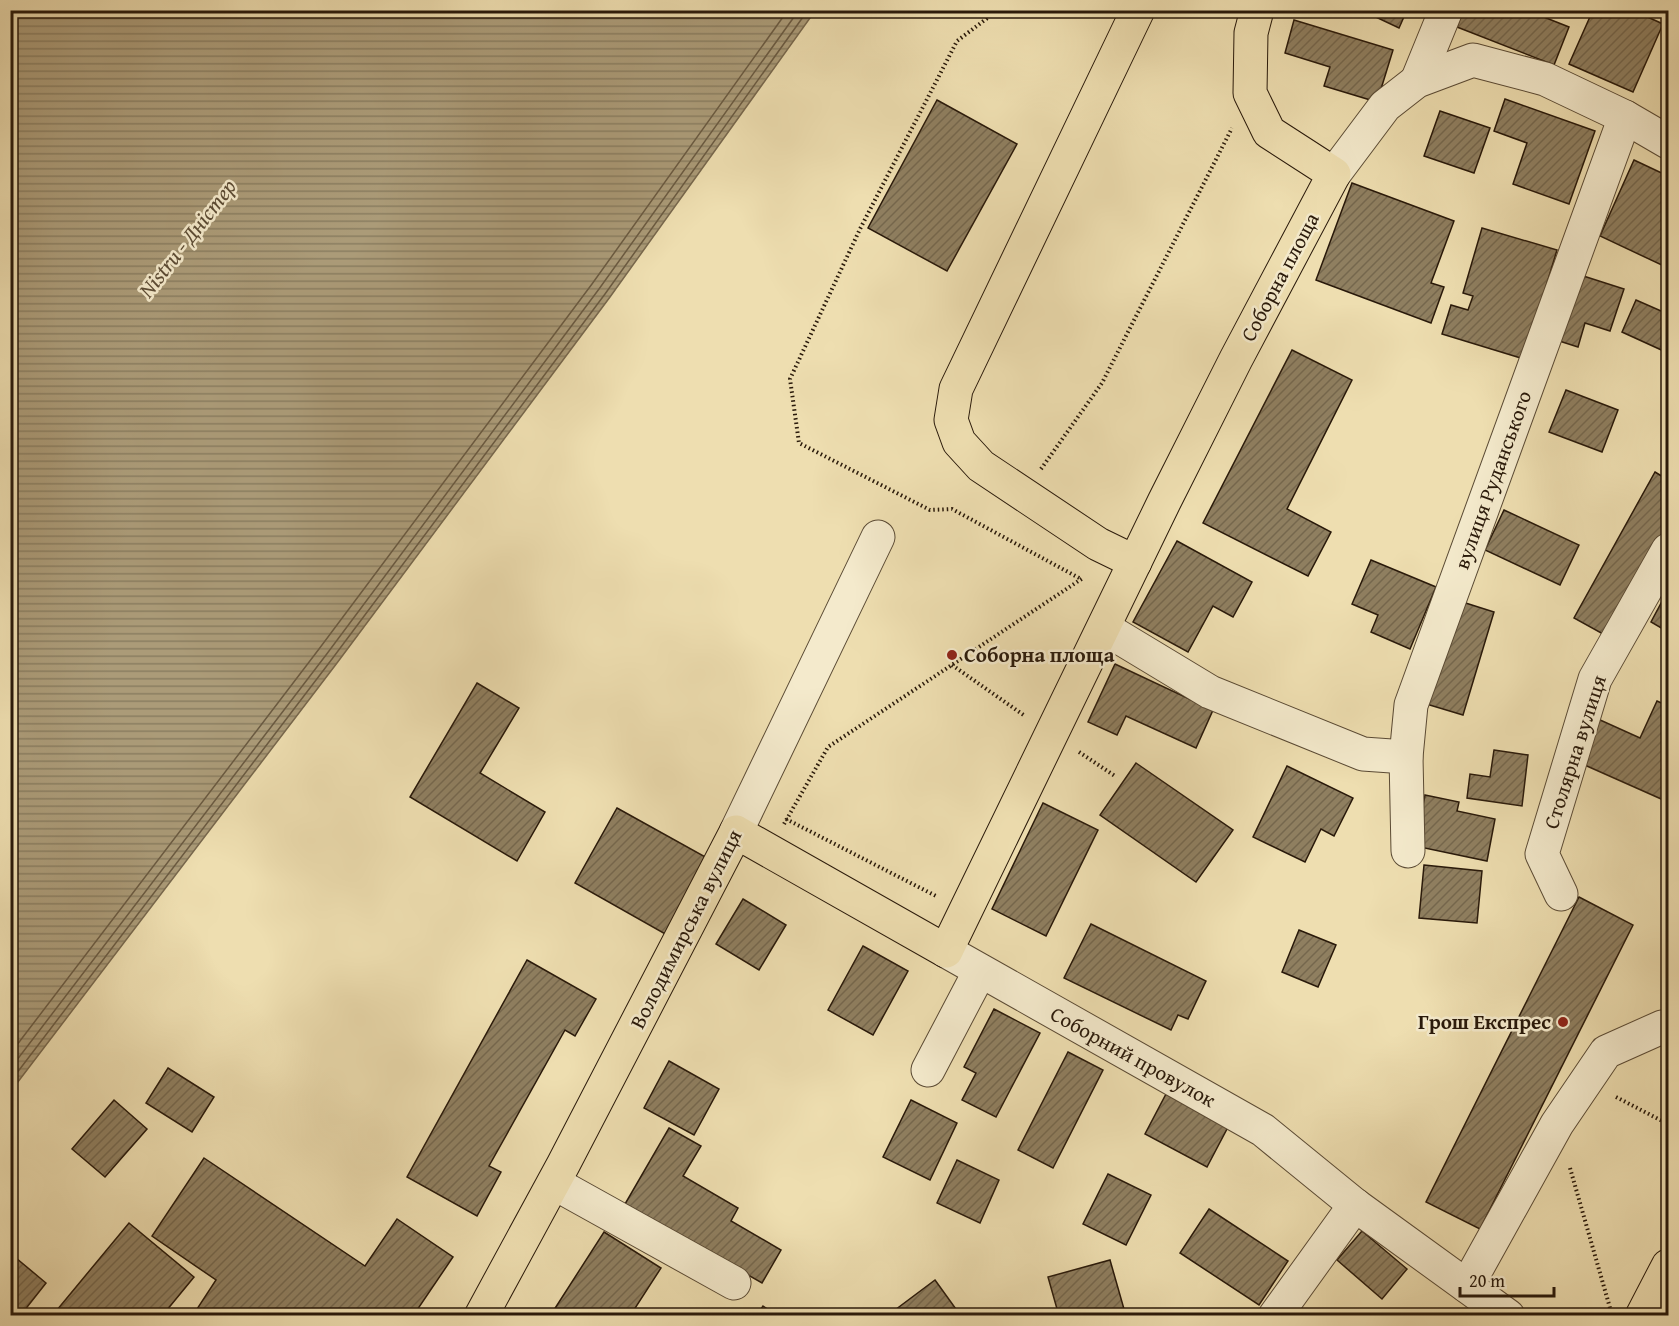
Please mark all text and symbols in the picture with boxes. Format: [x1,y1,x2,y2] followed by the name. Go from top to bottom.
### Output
[130,172,244,305] water label: Nistru - Дністер
[1233,207,1327,347] street label: Соборна площа
[1446,386,1539,574] street label: вулиця Руданського
[964,639,1115,670] place label: Соборна площа
[945,648,959,662] marker: Соборна площа
[1535,671,1614,833] street label: Столярна вулиця
[622,823,749,1034] street label: Володимирська вулиця
[1045,998,1222,1115] street label: Соборний провулок
[1418,1006,1551,1037] place label: Грош Експрес
[1556,1015,1570,1029] marker: Грош Експрес
[1460,1260,1554,1298] scale bar
[1469,1267,1505,1294] text: 20 m

